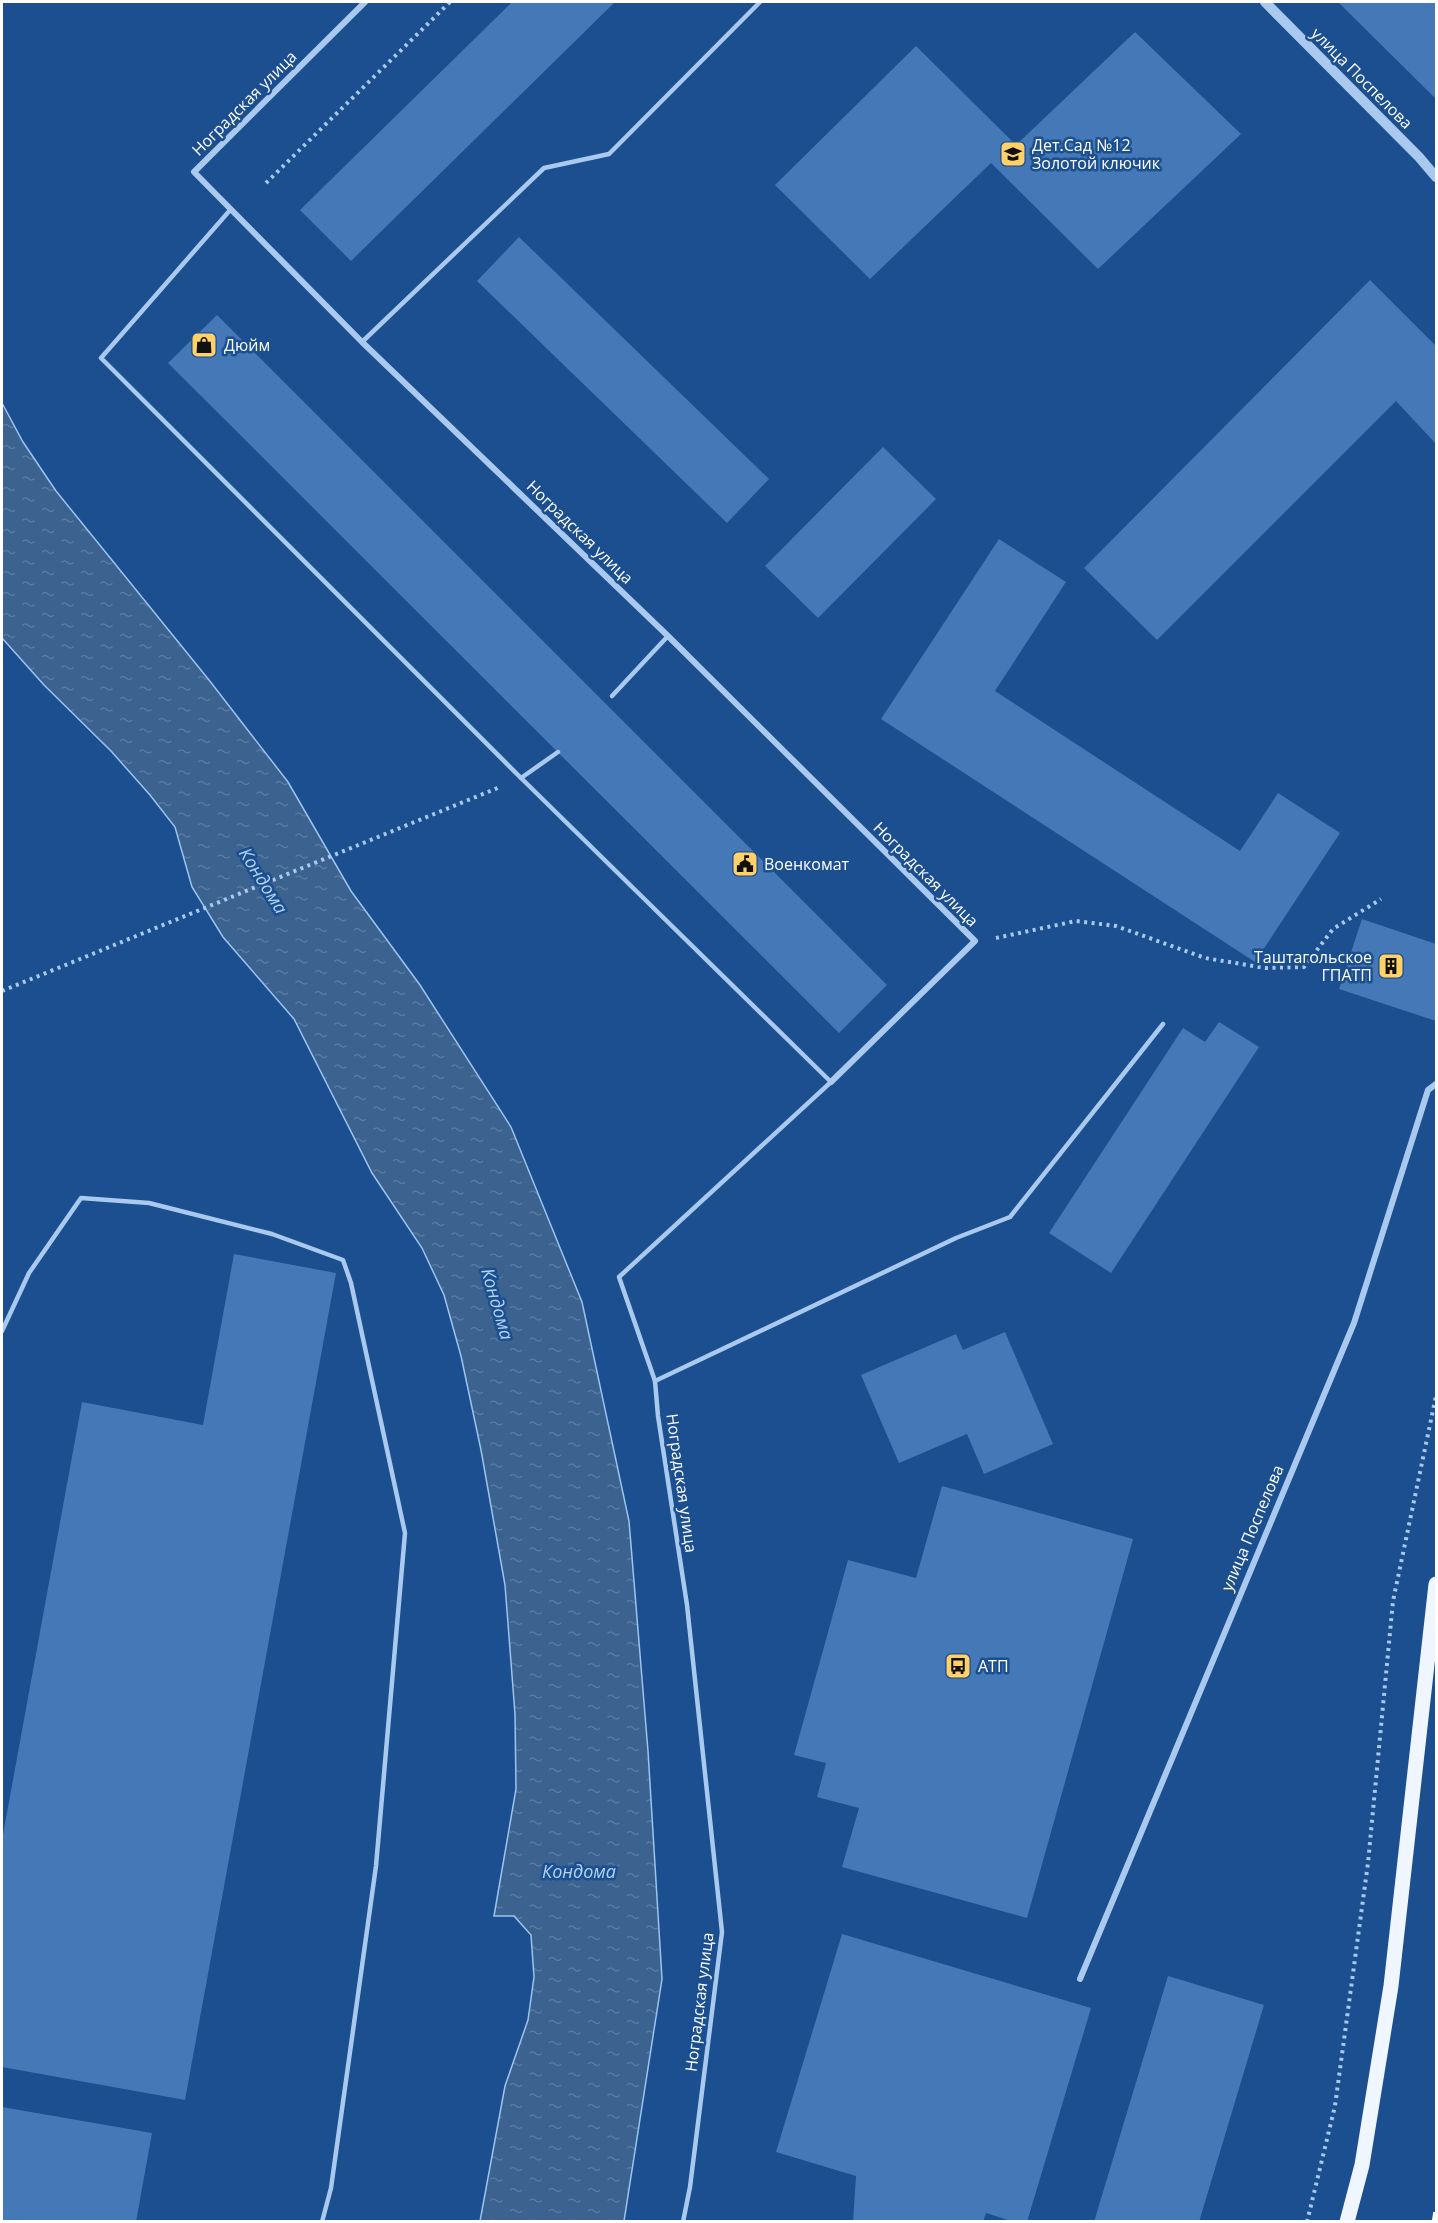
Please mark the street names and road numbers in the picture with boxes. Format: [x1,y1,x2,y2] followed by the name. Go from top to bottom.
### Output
[1306,22,1418,134] street label: улица Поспелова
[187,46,301,160] street label: Ноградская улица
[522,475,638,589] street label: Ноградская улица
[869,817,983,931] street label: Ноградская улица
[661,1412,703,1554] street label: Ноградская улица
[1215,1462,1289,1594] street label: улица Поспелова
[680,1931,718,2073] street label: Ноградская улица

